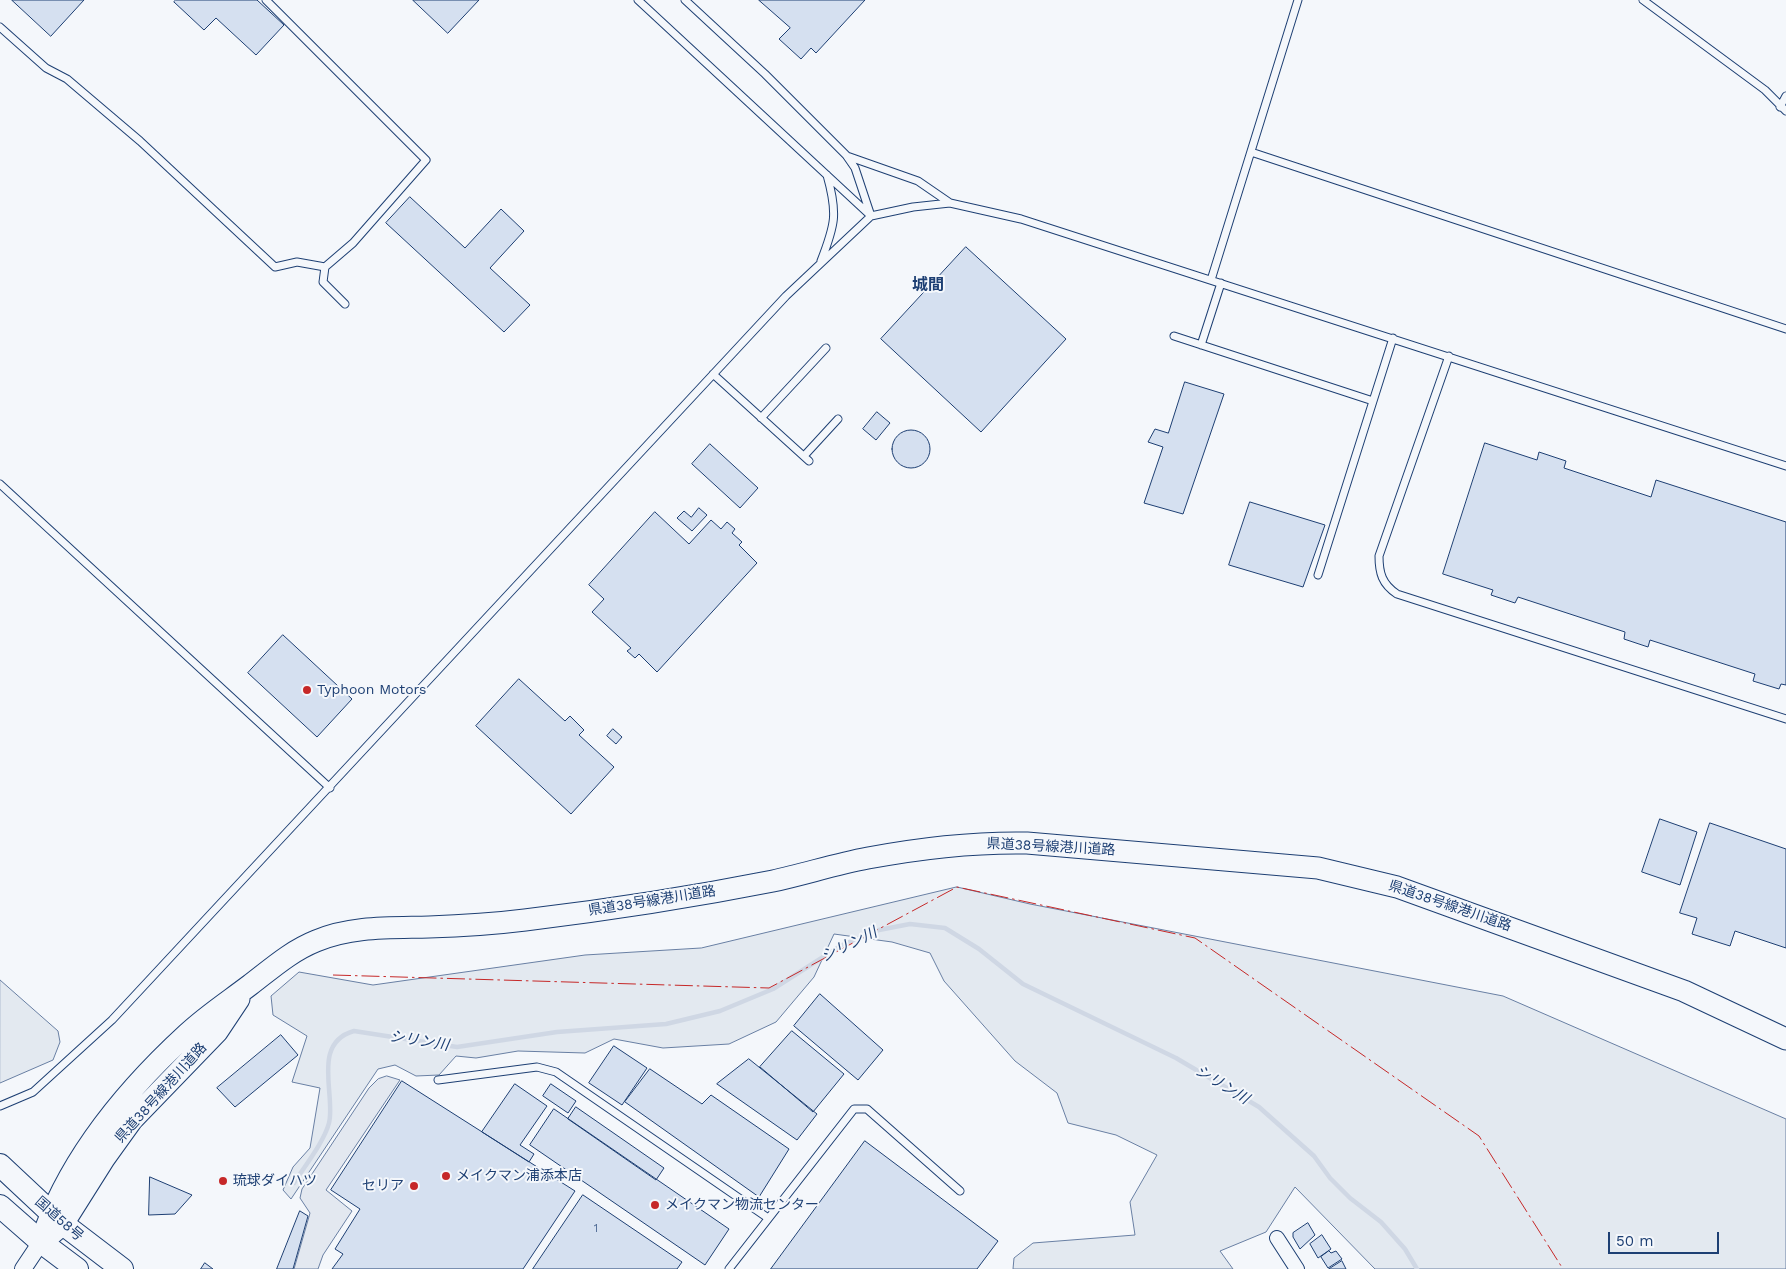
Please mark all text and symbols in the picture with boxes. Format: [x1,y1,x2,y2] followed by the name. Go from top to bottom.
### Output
[912,275,944,295] district label: 城間
[317,682,426,698] place label: Typhoon Motors
[301,684,313,696] marker: Typhoon Motors
[986,835,1116,859] street label: 県道38号線港川道路
[1386,877,1514,935] street label: 県道38号線港川道路
[587,883,717,919] street label: 県道38号線港川道路
[818,924,880,966] water label: シリン川
[388,1027,450,1055] water label: シリン川
[112,1040,210,1146] street label: 県道38号線港川道路
[1192,1062,1252,1108] water label: シリン川
[456,1168,582,1184] place label: メイクマン浦添本店
[440,1170,452,1182] marker: メイクマン浦添本店
[233,1173,317,1189] place label: 琉球ダイハツ
[217,1175,229,1187] marker: 琉球ダイハツ
[362,1178,404,1194] place label: セリア
[408,1180,420,1192] marker: セリア
[31,1193,87,1245] street label: 国道58号
[665,1197,819,1213] place label: メイクマン物流センター
[649,1199,661,1211] marker: メイクマン物流センター
[594,1222,598,1236] house number: 1
[1611,1222,1722,1254] scale bar
[1616,1232,1653,1250] text: 50 m

